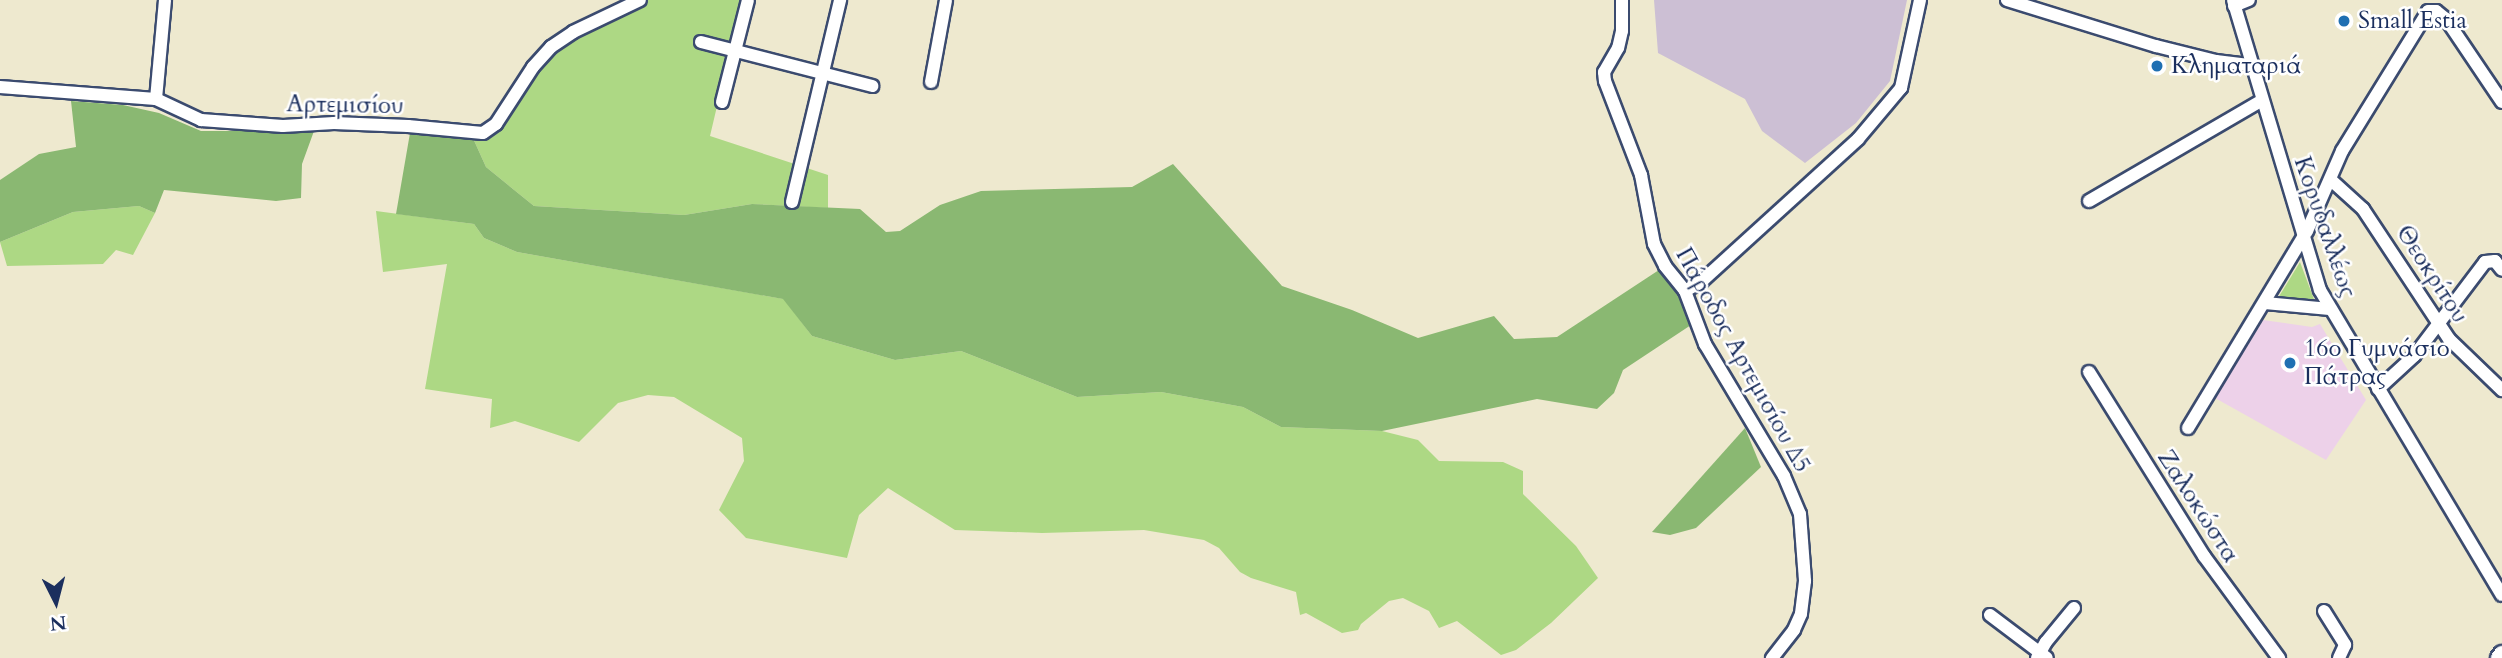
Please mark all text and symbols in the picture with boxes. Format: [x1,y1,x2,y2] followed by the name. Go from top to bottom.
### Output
[2358,7,2467,35] place label: Small Estia
[2336,13,2352,29] marker: Small Estia
[2171,52,2302,80] place label: Κληματαριά
[2149,58,2165,74] marker: Κληματαριά
[286,90,404,120] street label: Αρτεμισίου
[2287,153,2363,301] street label: Κορυδαλλέως
[2390,220,2474,328] street label: Θεοκρίτου
[1669,243,1817,477] street label: Πάροδος Αρτεμισίου Δ5
[2304,335,2450,391] place label: 16ο Γυμνάσιο Πάτρας
[2282,355,2298,371] marker: 16ο Γυμνάσιο Πάτρας
[2151,445,2245,567] street label: Ζαλοκώστα
[21,567,91,637] north arrow
[49,609,68,637] text: N

